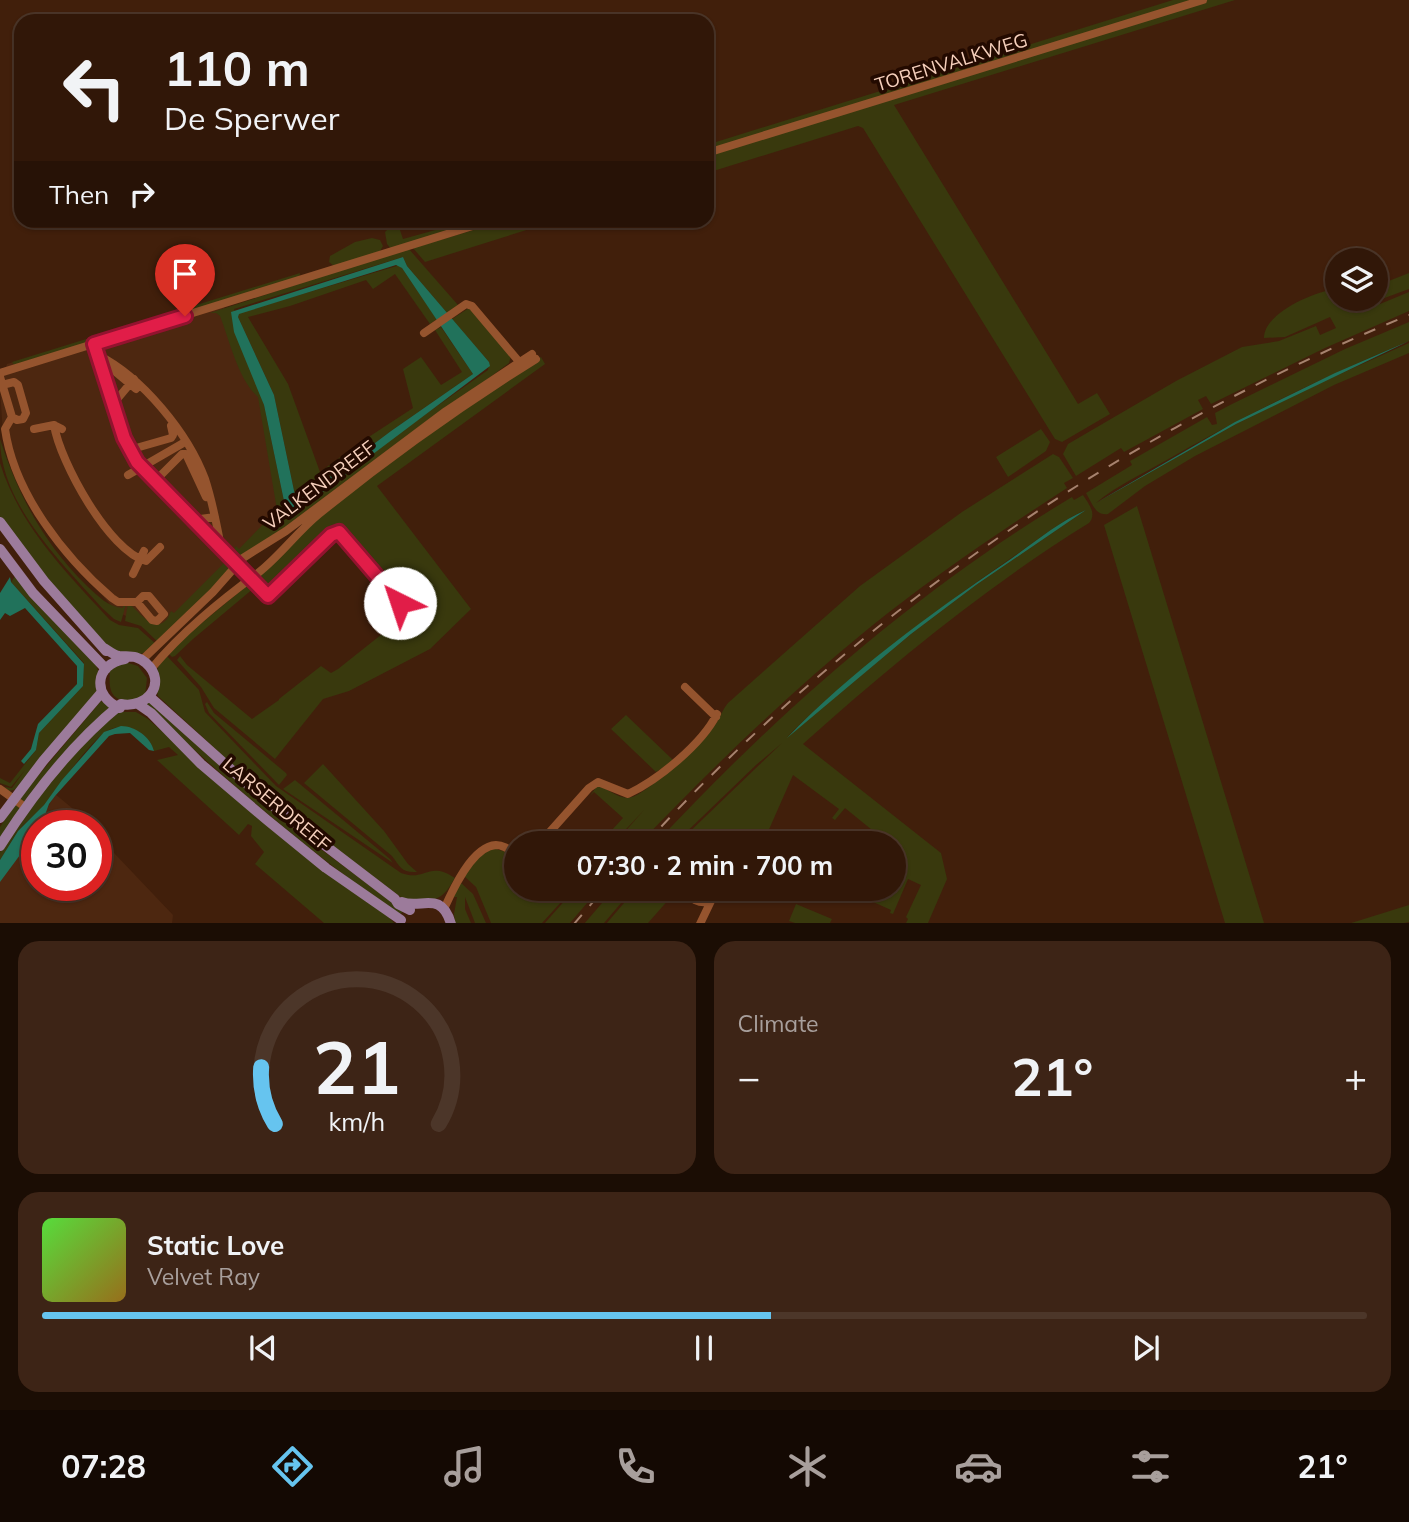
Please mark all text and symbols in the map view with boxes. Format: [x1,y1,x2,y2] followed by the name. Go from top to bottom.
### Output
[872,27,1030,97] street label: TORENVALKWEG
[164,37,310,98] text: 110 m
[49,42,140,133] icon: left
[164,98,339,138] text: De Sperwer
[123,175,161,213] icon: right
[49,178,109,211] text: Then
[155,244,215,316] pin
[1325,248,1388,311] map controls
[1325,248,1388,311] button: layers
[166,255,204,293] icon: arrive
[258,435,380,535] street label: VALKENDREEF
[363,566,437,640] position arrow
[218,752,336,856] street label: LARSERDREEF
[21,810,112,901] speed limit sign: 30
[577,849,833,882] text: 07:30 · 2 min · 700 m
[738,1009,819,1038] text: Climate
[313,1021,400,1112] text: 21
[1011,1044,1093,1109] text: 21°
[738,1053,760,1101] text: −
[1344,1053,1367,1101] text: +
[328,1105,385,1136] text: km/h
[147,1229,284,1262] text: Static Love
[147,1262,260,1291] text: Velvet Ray
[244,1329,282,1367] icon: previous
[685,1329,723,1367] icon: pause
[1127,1329,1165,1367] icon: next
[268,1442,317,1491] icon: directions
[440,1442,489,1491] icon: music
[611,1442,660,1491] icon: phone
[783,1442,832,1491] icon: climate
[954,1442,1003,1491] icon: car
[1126,1442,1175,1491] icon: filters
[61,1446,146,1486] text: 07:28
[1297,1446,1348,1486] text: 21°

